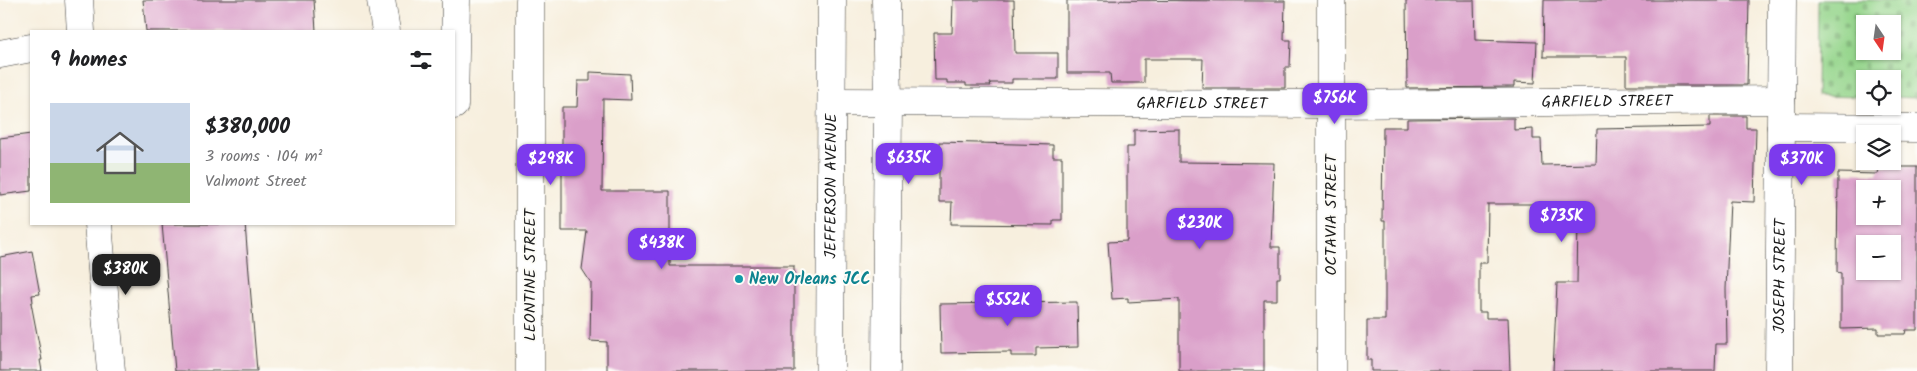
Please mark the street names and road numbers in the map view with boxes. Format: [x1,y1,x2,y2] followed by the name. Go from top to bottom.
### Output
[1541,88,1674,115] street label: GARFIELD STREET
[1137,91,1269,116] street label: GARFIELD STREET
[818,113,844,259] street label: JEFFERSON AVENUE
[1319,153,1344,275] street label: OCTAVIA STREET
[518,207,543,341] street label: LEONTINE STREET
[1767,217,1793,333] street label: JOSEPH STREET

